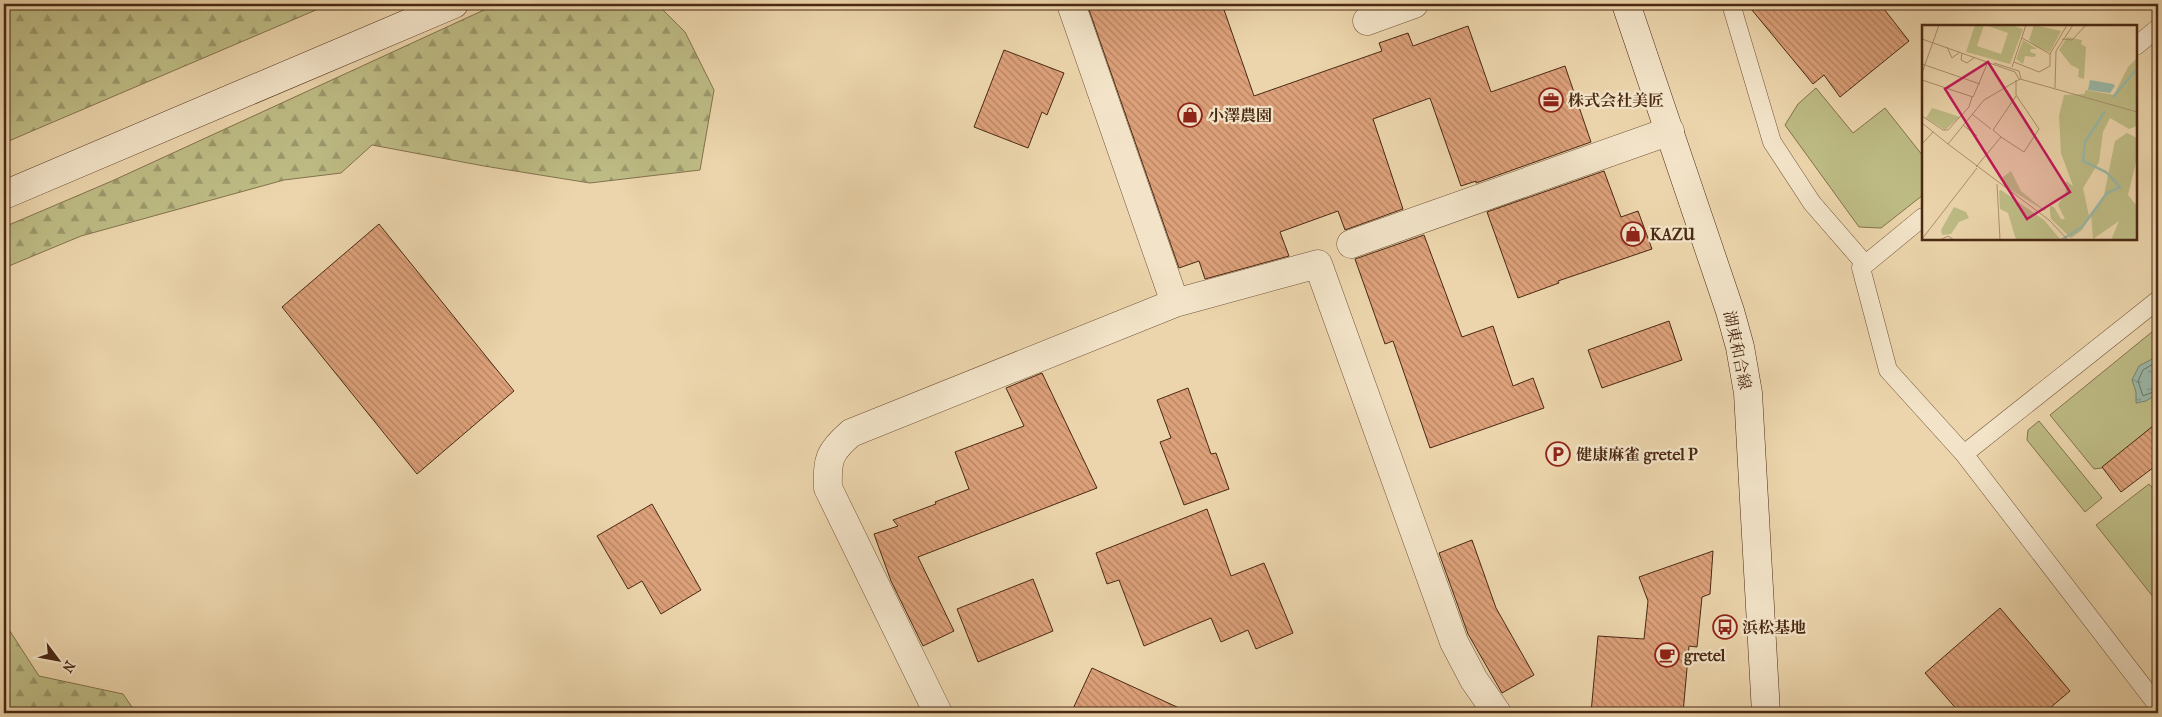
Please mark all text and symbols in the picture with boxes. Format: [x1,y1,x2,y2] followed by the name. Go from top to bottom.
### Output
[1922,25,2137,240] inset map
[1538,87,1564,113] office icon: 株式会社美匠
[1568,91,1664,110] place label: 株式会社美匠
[1177,102,1203,128] shop icon: 小澤農園
[1208,106,1272,125] place label: 小澤農園
[1620,221,1646,247] shop icon: KAZU
[1650,225,1696,244] place label: KAZU
[1720,309,1755,391] street label: 湖東和合線
[1545,441,1571,467] parking icon: 健康麻雀 gretel P
[1576,445,1698,465] place label: 健康麻雀 gretel P
[1712,614,1738,640] bus stop icon: 浜松基地
[1742,618,1806,637] place label: 浜松基地
[32,634,82,684] north arrow
[1654,642,1680,668] cafe icon: gretel
[1684,646,1726,666] place label: gretel
[58,658,79,676] text: N

